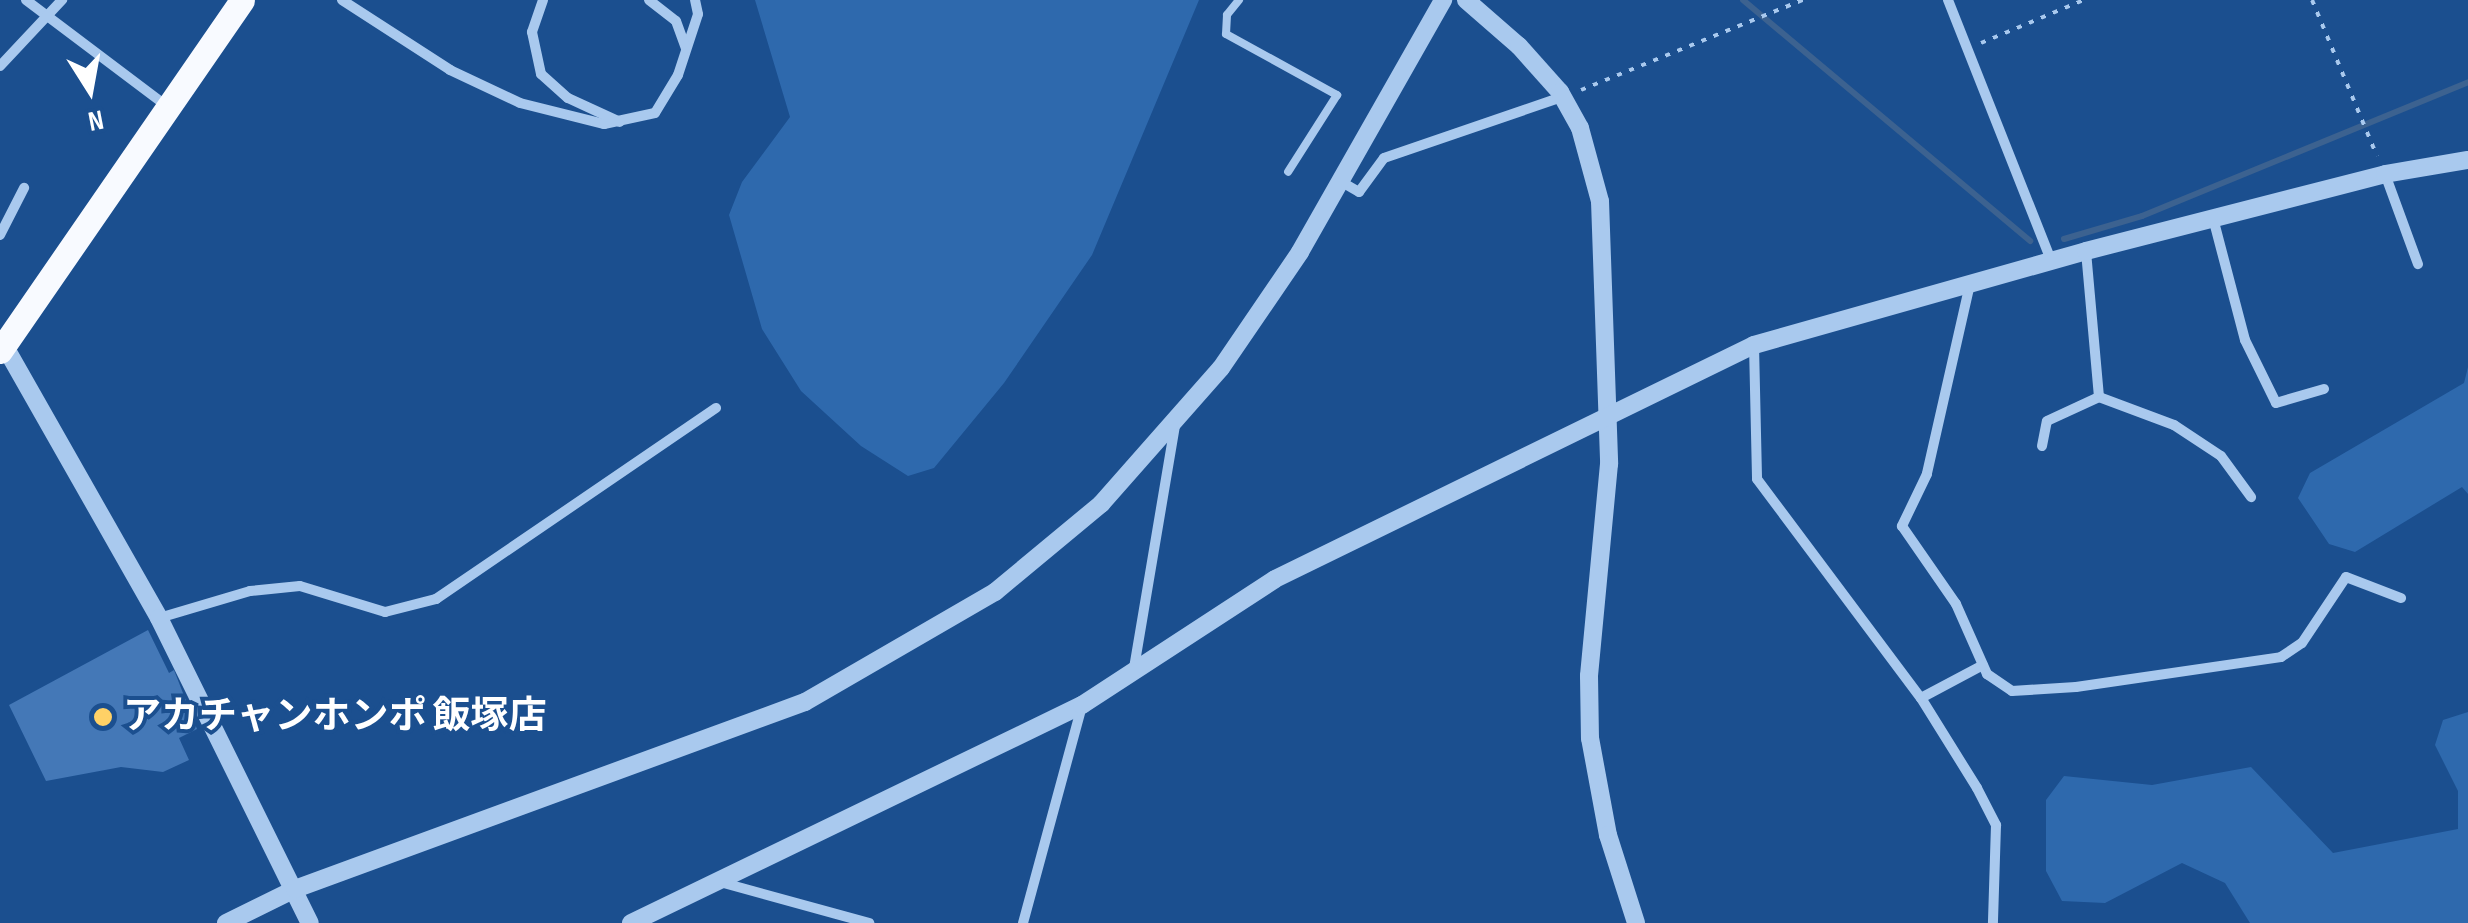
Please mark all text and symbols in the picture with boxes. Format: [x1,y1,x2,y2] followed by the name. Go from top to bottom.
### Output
[40,40,140,140] north arrow
[85,102,106,138] text: N
[123,694,547,740] place label: アカチャンホンポ 飯塚店
[92,706,114,728] marker: アカチャンホンポ 飯塚店

